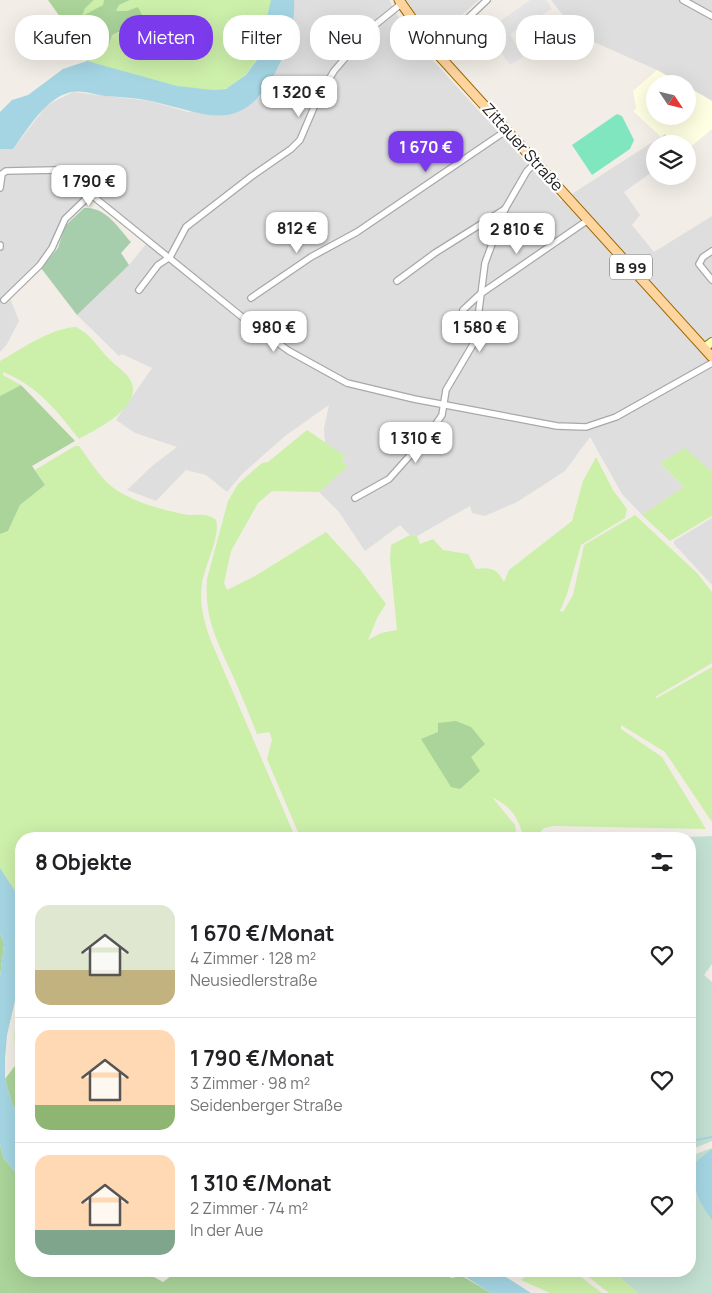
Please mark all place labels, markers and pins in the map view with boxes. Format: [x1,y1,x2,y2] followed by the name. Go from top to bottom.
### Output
[253,76,345,118] pin: 1 320 €
[380,130,472,173] pin: 1 670 €
[43,164,135,207] pin: 1 790 €
[262,212,332,254] pin: 812 €
[471,212,563,255] pin: 2 810 €
[239,310,309,353] pin: 980 €
[434,310,526,353] pin: 1 580 €
[370,422,462,464] pin: 1 310 €

